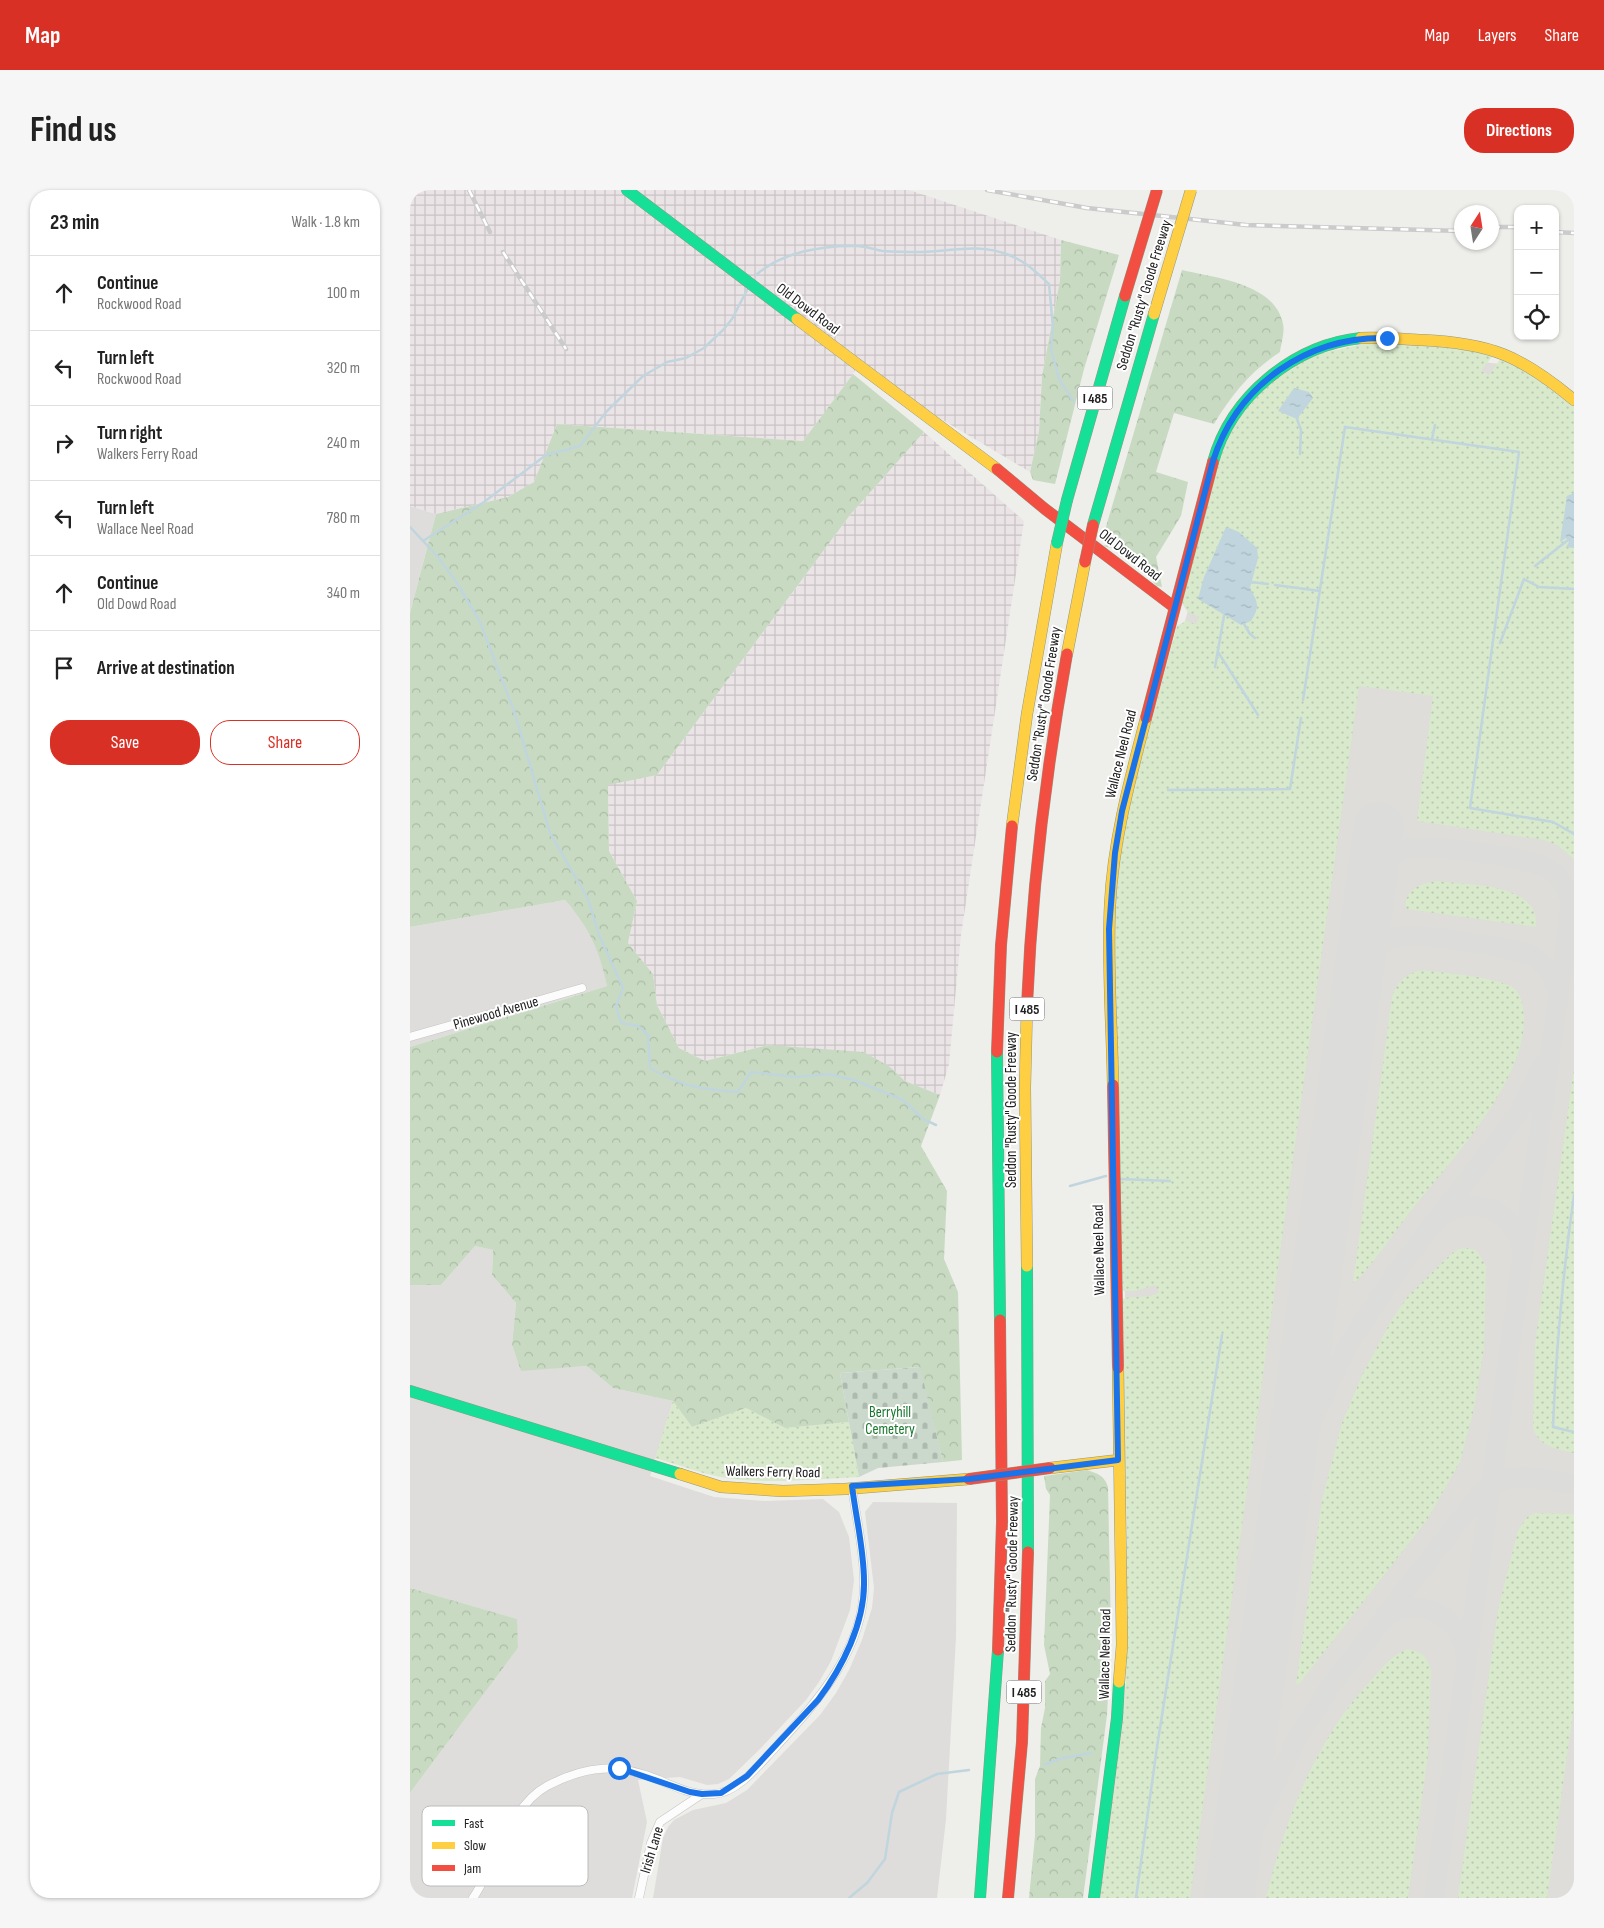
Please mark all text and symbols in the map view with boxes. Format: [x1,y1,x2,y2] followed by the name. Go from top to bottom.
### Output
[25,21,60,50] text: Map
[1425,25,1450,46] text: Map
[1478,25,1517,46] text: Layers
[1545,25,1579,46] text: Share
[1464,108,1574,153] button: Directions
[30,109,117,152] text: Find us
[1454,205,1499,250] north arrow
[1514,205,1559,340] map controls
[1514,205,1559,250] button: +
[50,210,99,235] text: 23 min
[292,213,360,232] text: Walk · 1.8 km
[1112,217,1176,372] street label: Seddon "Rusty" Goode Freeway
[1514,250,1559,295] button: −
[97,272,158,295] text: Continue
[50,279,78,307] icon: ahead
[773,279,843,339] street label: Old Dowd Road
[327,284,360,303] text: 100 m
[97,295,181,314] text: Rockwood Road
[1514,295,1559,340] button: locate
[1376,327,1399,350] route end
[97,347,154,370] text: Turn left
[50,354,78,382] icon: left
[327,359,360,378] text: 320 m
[97,370,181,389] text: Rockwood Road
[1078,387,1112,410] road number: I 485
[97,422,162,445] text: Turn right
[50,429,78,457] icon: right
[327,434,360,453] text: 240 m
[97,445,198,464] text: Walkers Ferry Road
[97,497,154,520] text: Turn left
[50,504,78,532] icon: left
[327,509,360,528] text: 780 m
[97,520,194,539] text: Wallace Neel Road
[1095,525,1165,585] street label: Old Dowd Road
[97,572,158,595] text: Continue
[50,579,78,607] icon: ahead
[327,584,360,603] text: 340 m
[97,595,176,614] text: Old Dowd Road
[1022,625,1066,783] street label: Seddon "Rusty" Goode Freeway
[50,654,78,682] icon: arrive
[97,657,235,680] text: Arrive at destination
[1101,708,1141,800] street label: Wallace Neel Road
[50,720,200,765] button: Save
[210,720,360,765] button: Share
[451,992,541,1034] street label: Pinewood Avenue
[1010,998,1044,1021] road number: I 485
[1002,1032,1021,1188] street label: Seddon "Rusty" Goode Freeway
[1089,1204,1109,1296] street label: Wallace Neel Road
[865,1403,915,1439] park label: Berryhill Cemetery
[725,1462,821,1482] street label: Walkers Ferry Road
[1001,1496,1023,1652] street label: Seddon "Rusty" Goode Freeway
[1095,1608,1115,1700] street label: Wallace Neel Road
[1006,1680,1042,1704] road number: I 485
[608,1757,631,1780] route start
[422,1806,588,1886] legend
[464,1815,484,1832] text: Fast
[636,1824,668,1876] street label: Irish Lane
[464,1837,486,1854] text: Slow
[463,1860,481,1877] text: Jam

